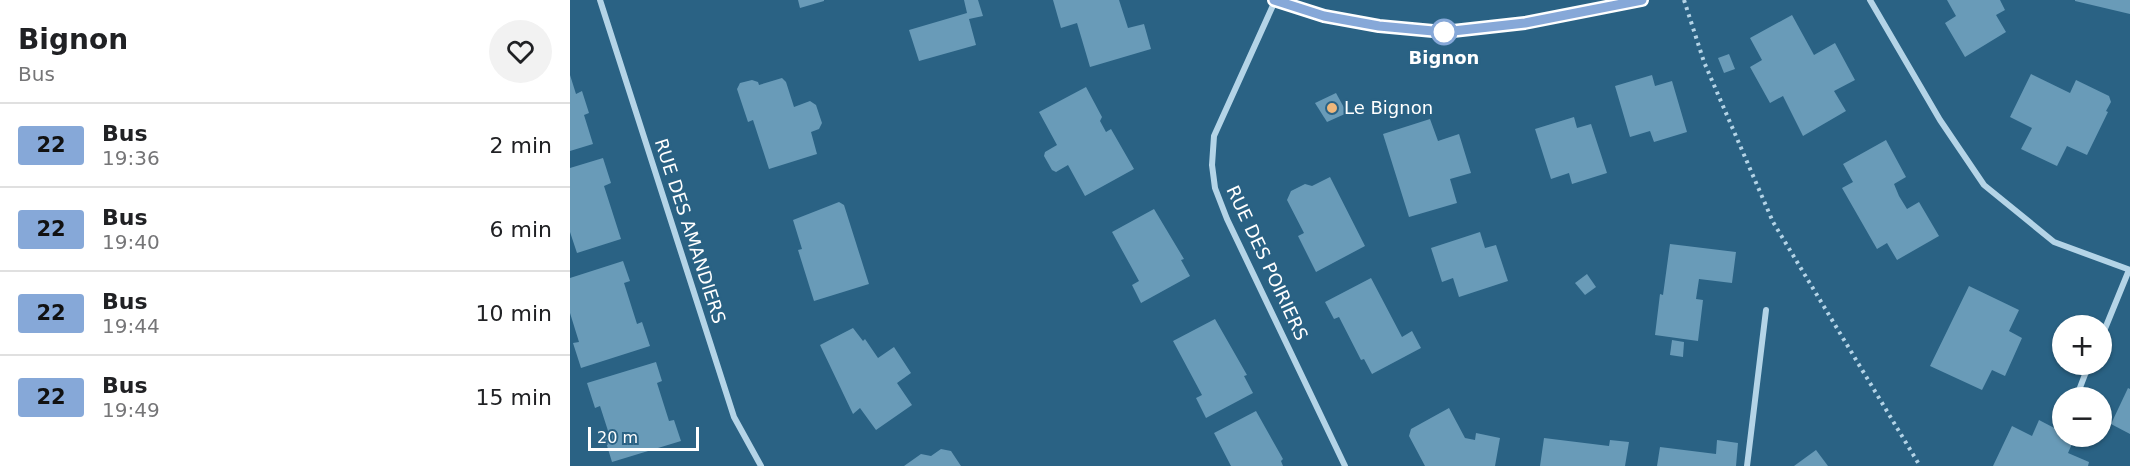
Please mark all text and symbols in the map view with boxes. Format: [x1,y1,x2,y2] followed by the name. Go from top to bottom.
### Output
[1431,19,1457,45] marker: Bignon
[489,20,552,83] button: heart
[18,23,128,56] text: Bignon
[1409,47,1479,68] place label: Bignon
[18,62,55,86] text: Bus
[1344,97,1433,118] place label: Le Bignon
[1325,101,1339,115] marker: Le Bignon
[102,121,148,146] text: Bus
[36,133,66,157] text: 22
[490,133,552,158] text: 2 min
[651,136,730,326] street label: RUE DES AMANDIERS
[102,146,160,170] text: 19:36
[1222,182,1313,344] street label: RUE DES POIRIERS
[102,205,148,230] text: Bus
[36,217,66,241] text: 22
[490,217,552,242] text: 6 min
[102,230,160,254] text: 19:40
[102,289,148,314] text: Bus
[36,301,66,325] text: 22
[476,301,552,326] text: 10 min
[102,314,160,338] text: 19:44
[2052,315,2112,447] map controls
[2052,315,2112,375] button: +
[102,373,148,398] text: Bus
[36,385,66,409] text: 22
[476,385,552,410] text: 15 min
[2052,387,2112,447] button: −
[102,398,160,422] text: 19:49
[588,424,699,452] scale bar
[597,428,638,447] text: 20 m

